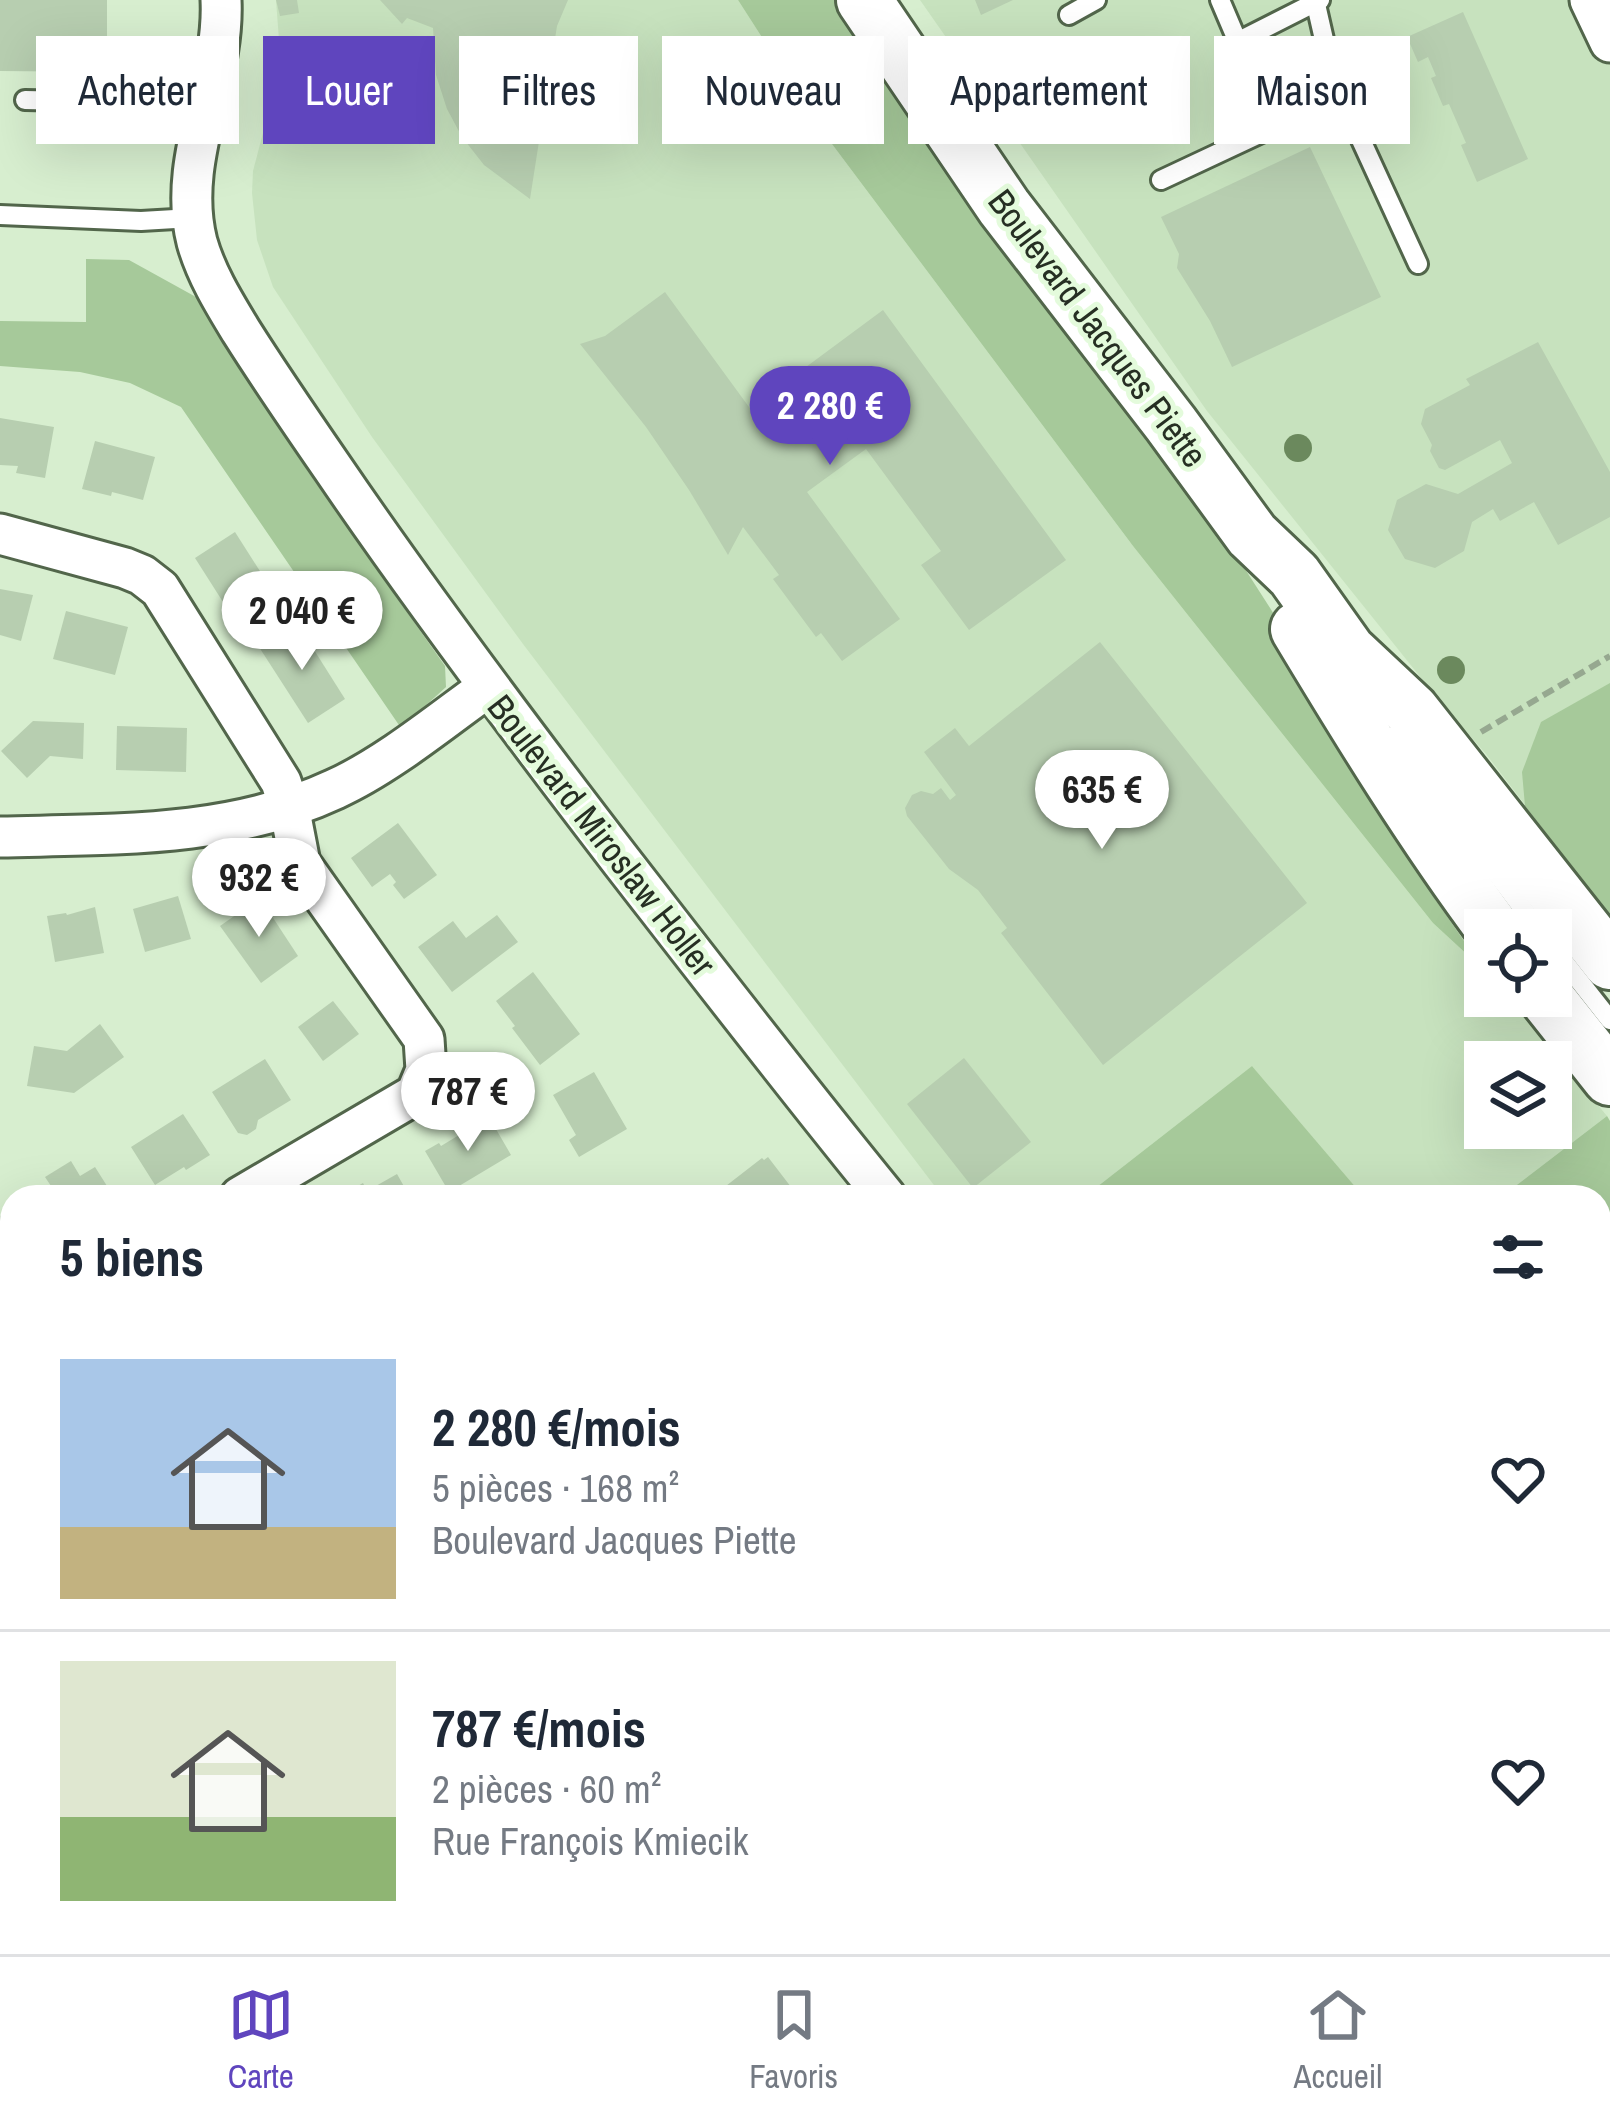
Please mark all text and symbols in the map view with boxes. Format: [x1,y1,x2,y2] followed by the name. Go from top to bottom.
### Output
[36,36,239,144] chip: Acheter
[263,36,435,144] chip: Louer
[459,36,638,144] chip: Filtres
[662,36,884,144] chip: Nouveau
[908,36,1190,144] chip: Appartement
[1214,36,1410,144] chip: Maison
[978,179,1218,477] street label: Boulevard Jacques Piette
[719,366,941,468] pin: 2 280 €
[777,379,883,431] text: 2 280 €
[191,571,413,673] pin: 2 040 €
[249,584,355,636] text: 2 040 €
[477,684,727,986] street label: Boulevard Miroslaw Holler
[1018,750,1186,852] pin: 635 €
[1062,763,1142,815] text: 635 €
[175,838,343,940] pin: 932 €
[219,851,299,903] text: 932 €
[1464,909,1572,1149] map controls
[1464,909,1572,1017] button: locate
[1464,1041,1572,1149] button: layers
[384,1052,552,1154] pin: 787 €
[428,1065,508,1117] text: 787 €
[60,1223,204,1292] text: 5 biens
[1485,1224,1551,1290] icon: filters
[432,1393,681,1462] text: 2 280 €/mois
[156,1407,300,1551] icon: home
[1485,1446,1551,1512] icon: heart
[432,1462,679,1514] text: 5 pièces · 168 m²
[432,1514,796,1566] text: Boulevard Jacques Piette
[432,1694,646,1763] text: 787 €/mois
[156,1709,300,1853] icon: home
[1485,1748,1551,1814] icon: heart
[432,1763,661,1815] text: 2 pièces · 60 m²
[432,1815,748,1867] text: Rue François Kmiecik
[228,1982,294,2098] tab: Carte
[749,1982,838,2098] tab: Favoris
[1294,1982,1382,2098] tab: Accueil

